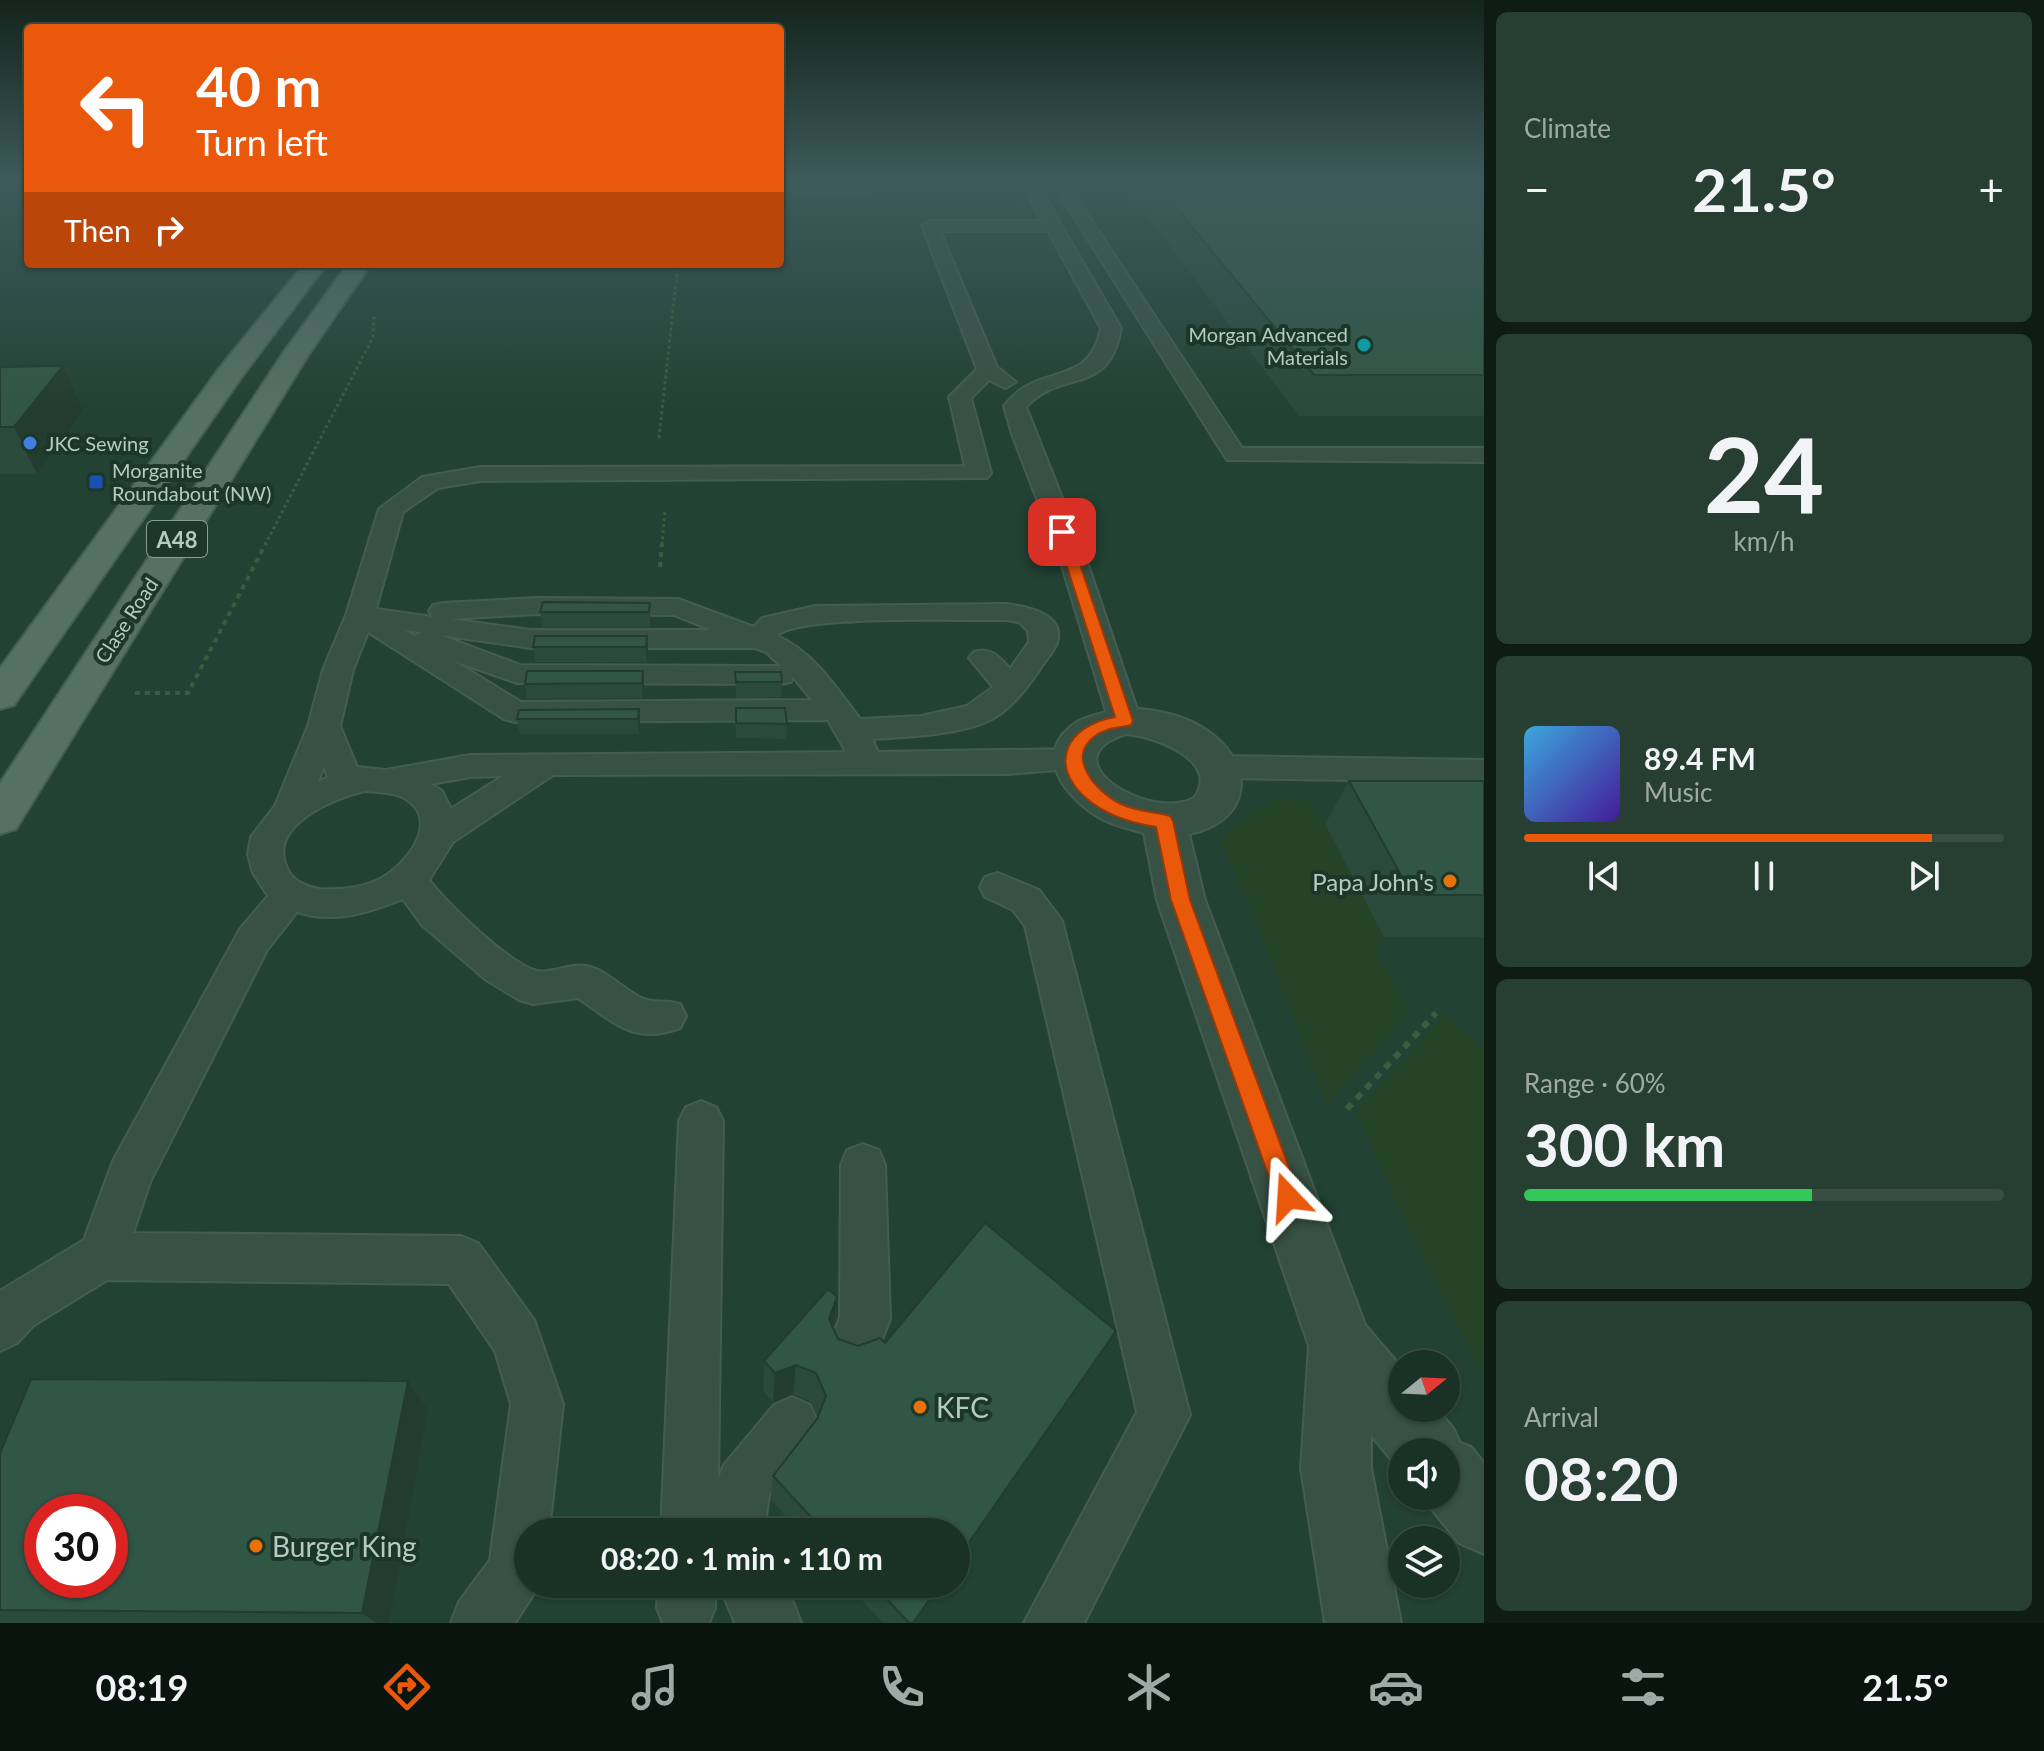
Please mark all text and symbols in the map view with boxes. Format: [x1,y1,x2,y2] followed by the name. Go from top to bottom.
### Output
[196,52,321,119] text: 40 m
[64,56,168,160] icon: left
[1524,112,1611,144] text: Climate
[196,120,328,164] text: Turn left
[1692,153,1836,225] text: 21.5°
[1524,163,1550,215] text: −
[1978,163,2004,215] text: +
[147,208,191,252] icon: right
[64,212,131,248] text: Then
[1189,322,1348,369] place label: Morgan Advanced Materials
[1355,336,1373,354] marker: Morgan Advanced Materials
[1704,410,1824,535] text: 24
[46,431,149,455] place label: JKC Sewing
[21,434,39,452] marker: JKC Sewing
[112,458,271,505] place label: Morganite Roundabout (NW)
[87,473,105,491] marker: Morganite Roundabout (NW)
[1028,498,1096,566] pin
[1040,510,1084,554] icon: arrive
[147,521,207,557] road number: A48
[1734,525,1794,557] text: km/h
[90,573,162,667] street label: Clase Road
[1644,740,1756,776] text: 89.4 FM
[1644,776,1712,808] text: Music
[1582,854,1626,898] icon: previous
[1742,854,1786,898] icon: pause
[1902,854,1946,898] icon: next
[1312,867,1434,896] place label: Papa John's
[1441,872,1459,890] marker: Papa John's
[1524,1067,1666,1099] text: Range · 60%
[1524,1108,1725,1180] text: 300 km
[1246,1155,1330,1239] position arrow
[1388,1350,1460,1422] north arrow
[1388,1350,1460,1598] map controls
[936,1390,989,1424] place label: KFC
[911,1398,929,1416] marker: KFC
[1524,1401,1599,1433] text: Arrival
[1388,1438,1460,1510] button: sound
[1524,1442,1679,1514] text: 08:20
[24,1494,128,1598] speed limit sign: 30
[1388,1526,1460,1598] button: layers
[272,1529,417,1563] place label: Burger King
[247,1537,265,1555] marker: Burger King
[601,1540,883,1576] text: 08:20 · 1 min · 110 m
[379,1659,435,1715] icon: directions
[627,1659,683,1715] icon: music
[874,1659,930,1715] icon: phone
[1121,1659,1177,1715] icon: climate
[1368,1659,1424,1715] icon: car
[1615,1659,1671,1715] icon: filters
[96,1665,188,1709] text: 08:19
[1862,1665,1948,1709] text: 21.5°

